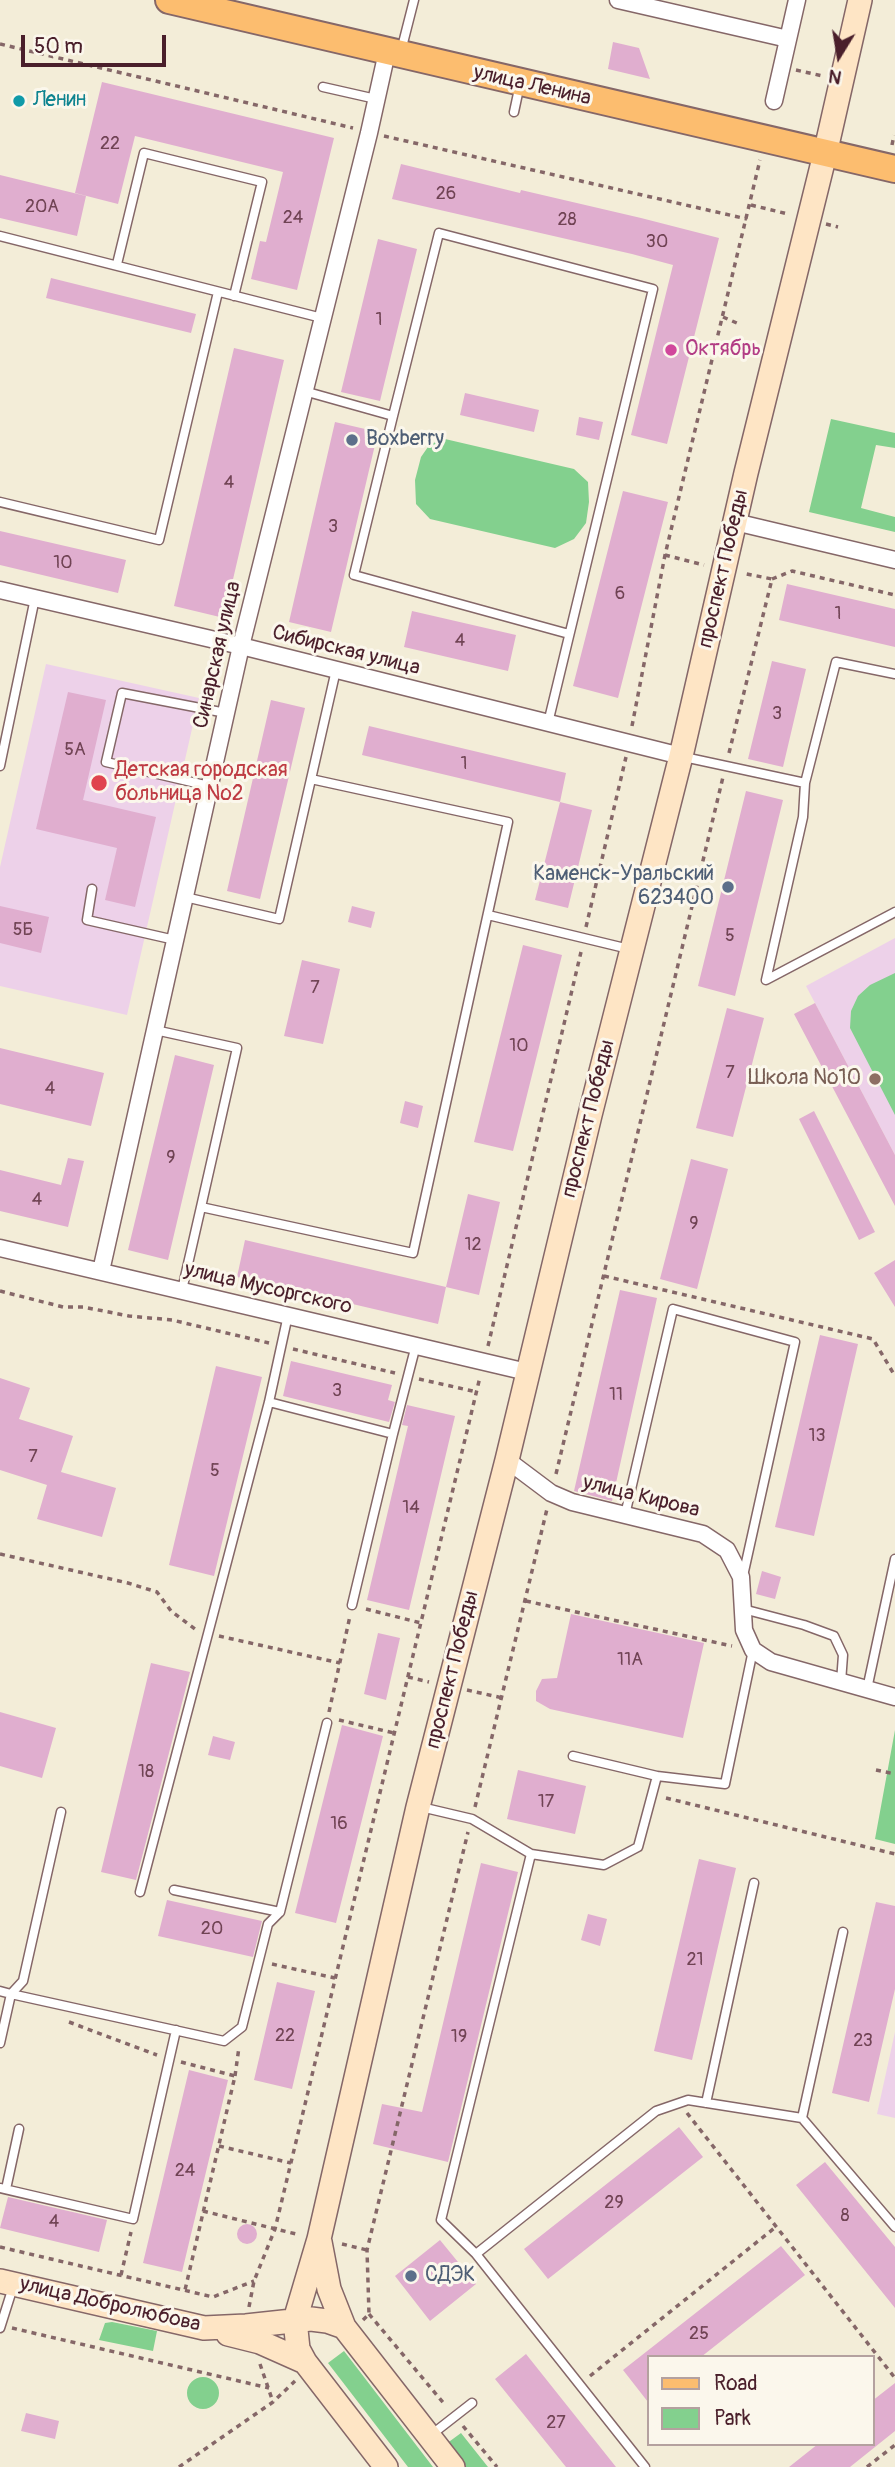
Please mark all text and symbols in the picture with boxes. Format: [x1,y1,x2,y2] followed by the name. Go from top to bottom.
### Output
[24,21,170,65] scale bar
[804,21,874,91] north arrow
[34,33,83,60] text: 50 m
[471,60,593,112] street label: улица Ленина
[826,64,844,90] text: N
[33,88,86,114] place label: Ленин
[11,93,27,109] marker: Ленин
[100,133,120,155] house number: 22
[436,183,456,205] house number: 26
[25,196,59,218] house number: 20А
[283,207,303,229] house number: 24
[557,209,577,231] house number: 28
[646,231,668,253] house number: 30
[375,309,383,331] house number: 1
[685,337,761,363] place label: Октябрь
[663,342,679,358] marker: Октябрь
[366,427,444,453] place label: Boxberry
[344,432,360,448] marker: Boxberry
[224,472,234,494] house number: 4
[694,487,754,651] street label: проспект Победы
[328,516,338,538] house number: 3
[53,552,73,574] house number: 10
[189,579,247,731] street label: Синарская улица
[615,583,625,605] house number: 6
[834,603,842,625] house number: 1
[269,620,423,682] street label: Сибирская улица
[455,630,465,652] house number: 4
[772,703,782,725] house number: 3
[64,739,86,761] house number: 5А
[460,753,468,775] house number: 1
[115,758,288,808] place label: Детская городская больница №2
[89,773,109,793] marker: Детская городская больница №2
[533,862,714,912] place label: Каменск-Уральский 623400
[720,879,736,895] marker: Каменск-Уральский 623400
[13,919,33,941] house number: 5Б
[725,925,735,947] house number: 5
[310,977,320,999] house number: 7
[509,1035,529,1057] house number: 10
[557,1037,621,1201] street label: проспект Победы
[725,1062,735,1084] house number: 7
[748,1066,861,1092] place label: Школа №10
[867,1071,883,1087] marker: Школа №10
[45,1078,55,1100] house number: 4
[166,1147,176,1169] house number: 9
[32,1189,42,1211] house number: 4
[689,1213,699,1235] house number: 9
[464,1234,482,1256] house number: 12
[182,1257,354,1321] street label: улица Мусоргского
[332,1380,342,1402] house number: 3
[609,1384,623,1406] house number: 11
[808,1425,826,1447] house number: 13
[28,1446,38,1468] house number: 7
[210,1460,220,1482] house number: 5
[580,1470,702,1524] street label: улица Кирова
[402,1497,420,1519] house number: 14
[421,1588,485,1752] street label: проспект Победы
[617,1649,643,1671] house number: 11А
[138,1761,154,1783] house number: 18
[538,1791,554,1813] house number: 17
[330,1813,348,1835] house number: 16
[201,1918,223,1940] house number: 20
[686,1949,704,1971] house number: 21
[275,2025,295,2047] house number: 22
[451,2026,467,2048] house number: 19
[853,2030,873,2052] house number: 23
[175,2160,195,2182] house number: 24
[604,2192,624,2214] house number: 29
[840,2205,850,2227] house number: 8
[49,2211,59,2233] house number: 4
[425,2263,475,2289] place label: СДЭК
[403,2268,419,2284] marker: СДЭК
[17,2272,203,2338] street label: улица Добролюбова
[689,2323,709,2345] house number: 25
[646,2355,874,2446] legend
[714,2370,758,2397] text: Road
[714,2405,751,2432] text: Park
[546,2412,566,2434] house number: 27

